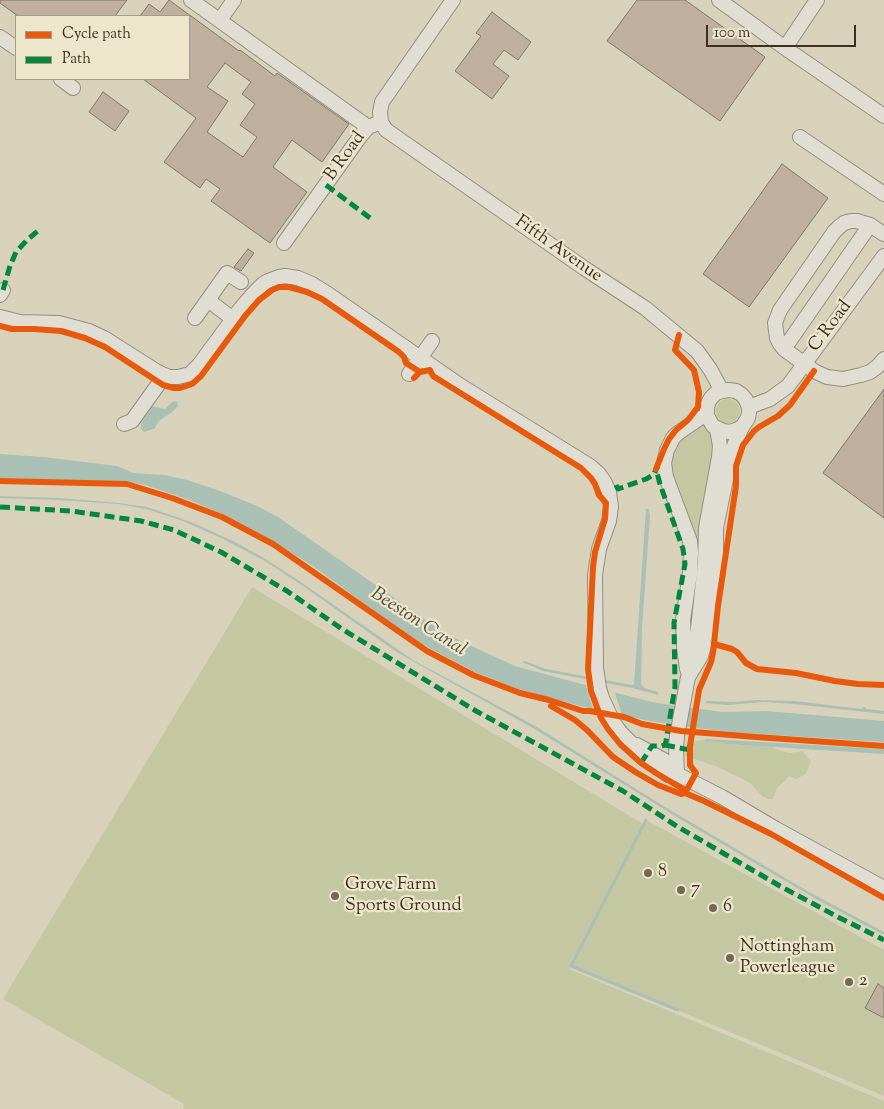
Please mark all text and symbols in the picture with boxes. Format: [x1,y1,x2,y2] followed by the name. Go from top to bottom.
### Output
[15,15,190,80] legend
[709,15,859,47] scale bar
[714,23,750,44] text: 100 m
[62,24,131,45] text: Cycle path
[62,49,91,70] text: Path
[321,128,371,186] street label: B Road
[510,212,606,288] street label: Fifth Avenue
[805,297,857,357] street label: C Road
[366,584,470,662] water label: Beeston Canal
[658,862,667,884] place label: 8
[642,867,654,879] marker: 8
[345,875,462,918] place label: Grove Farm Sports Ground
[691,879,700,901] place label: 7
[675,884,687,896] marker: 7
[329,890,341,902] marker: Grove Farm Sports Ground
[723,897,732,919] place label: 6
[707,902,719,914] marker: 6
[740,937,836,980] place label: Nottingham Powerleague
[724,952,736,964] marker: Nottingham Powerleague
[859,971,867,993] place label: 2
[843,976,855,988] marker: 2

